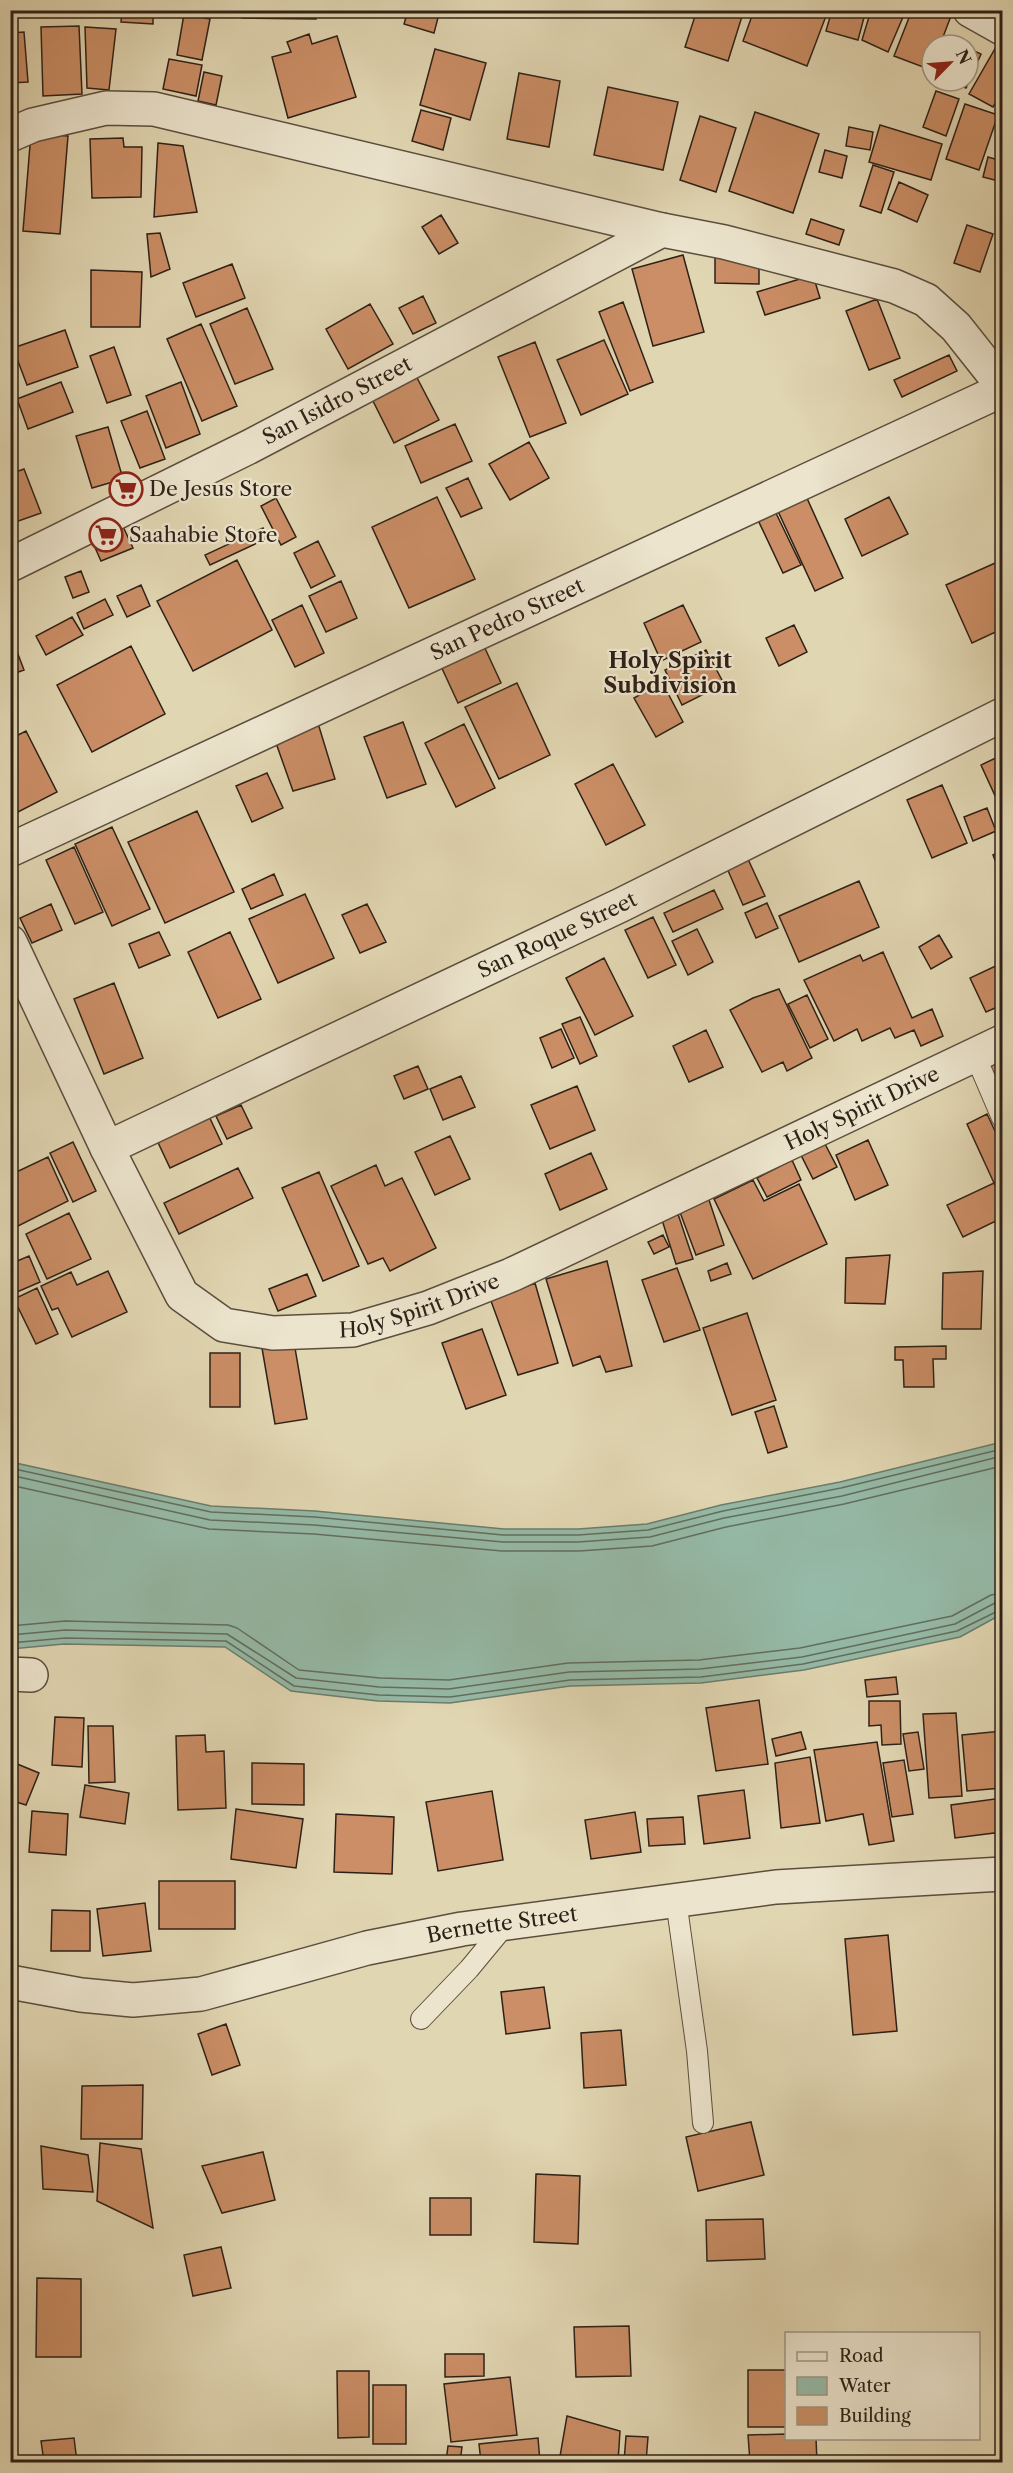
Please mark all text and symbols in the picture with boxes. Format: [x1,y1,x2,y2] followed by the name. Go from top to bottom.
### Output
[920,33,980,93] north arrow
[952,46,976,67] text: N
[258,351,416,450] street label: San Isidro Street
[108,471,144,507] supermarket icon: De Jesus Store
[149,476,292,501] place label: De Jesus Store
[88,517,124,553] supermarket icon: Saahabie Store
[129,522,277,547] place label: Saahabie Store
[426,572,588,665] street label: San Pedro Street
[603,647,737,699] district label: Holy Spirit Subdivision
[473,886,641,983] street label: San Roque Street
[781,1061,943,1155] street label: Holy Spirit Drive
[339,1268,503,1343] street label: Holy Spirit Drive
[424,1901,579,1948] street label: Bernette Street
[785,2332,980,2440] legend
[839,2345,884,2367] text: Road
[838,2375,891,2397] text: Water
[839,2405,911,2427] text: Building

